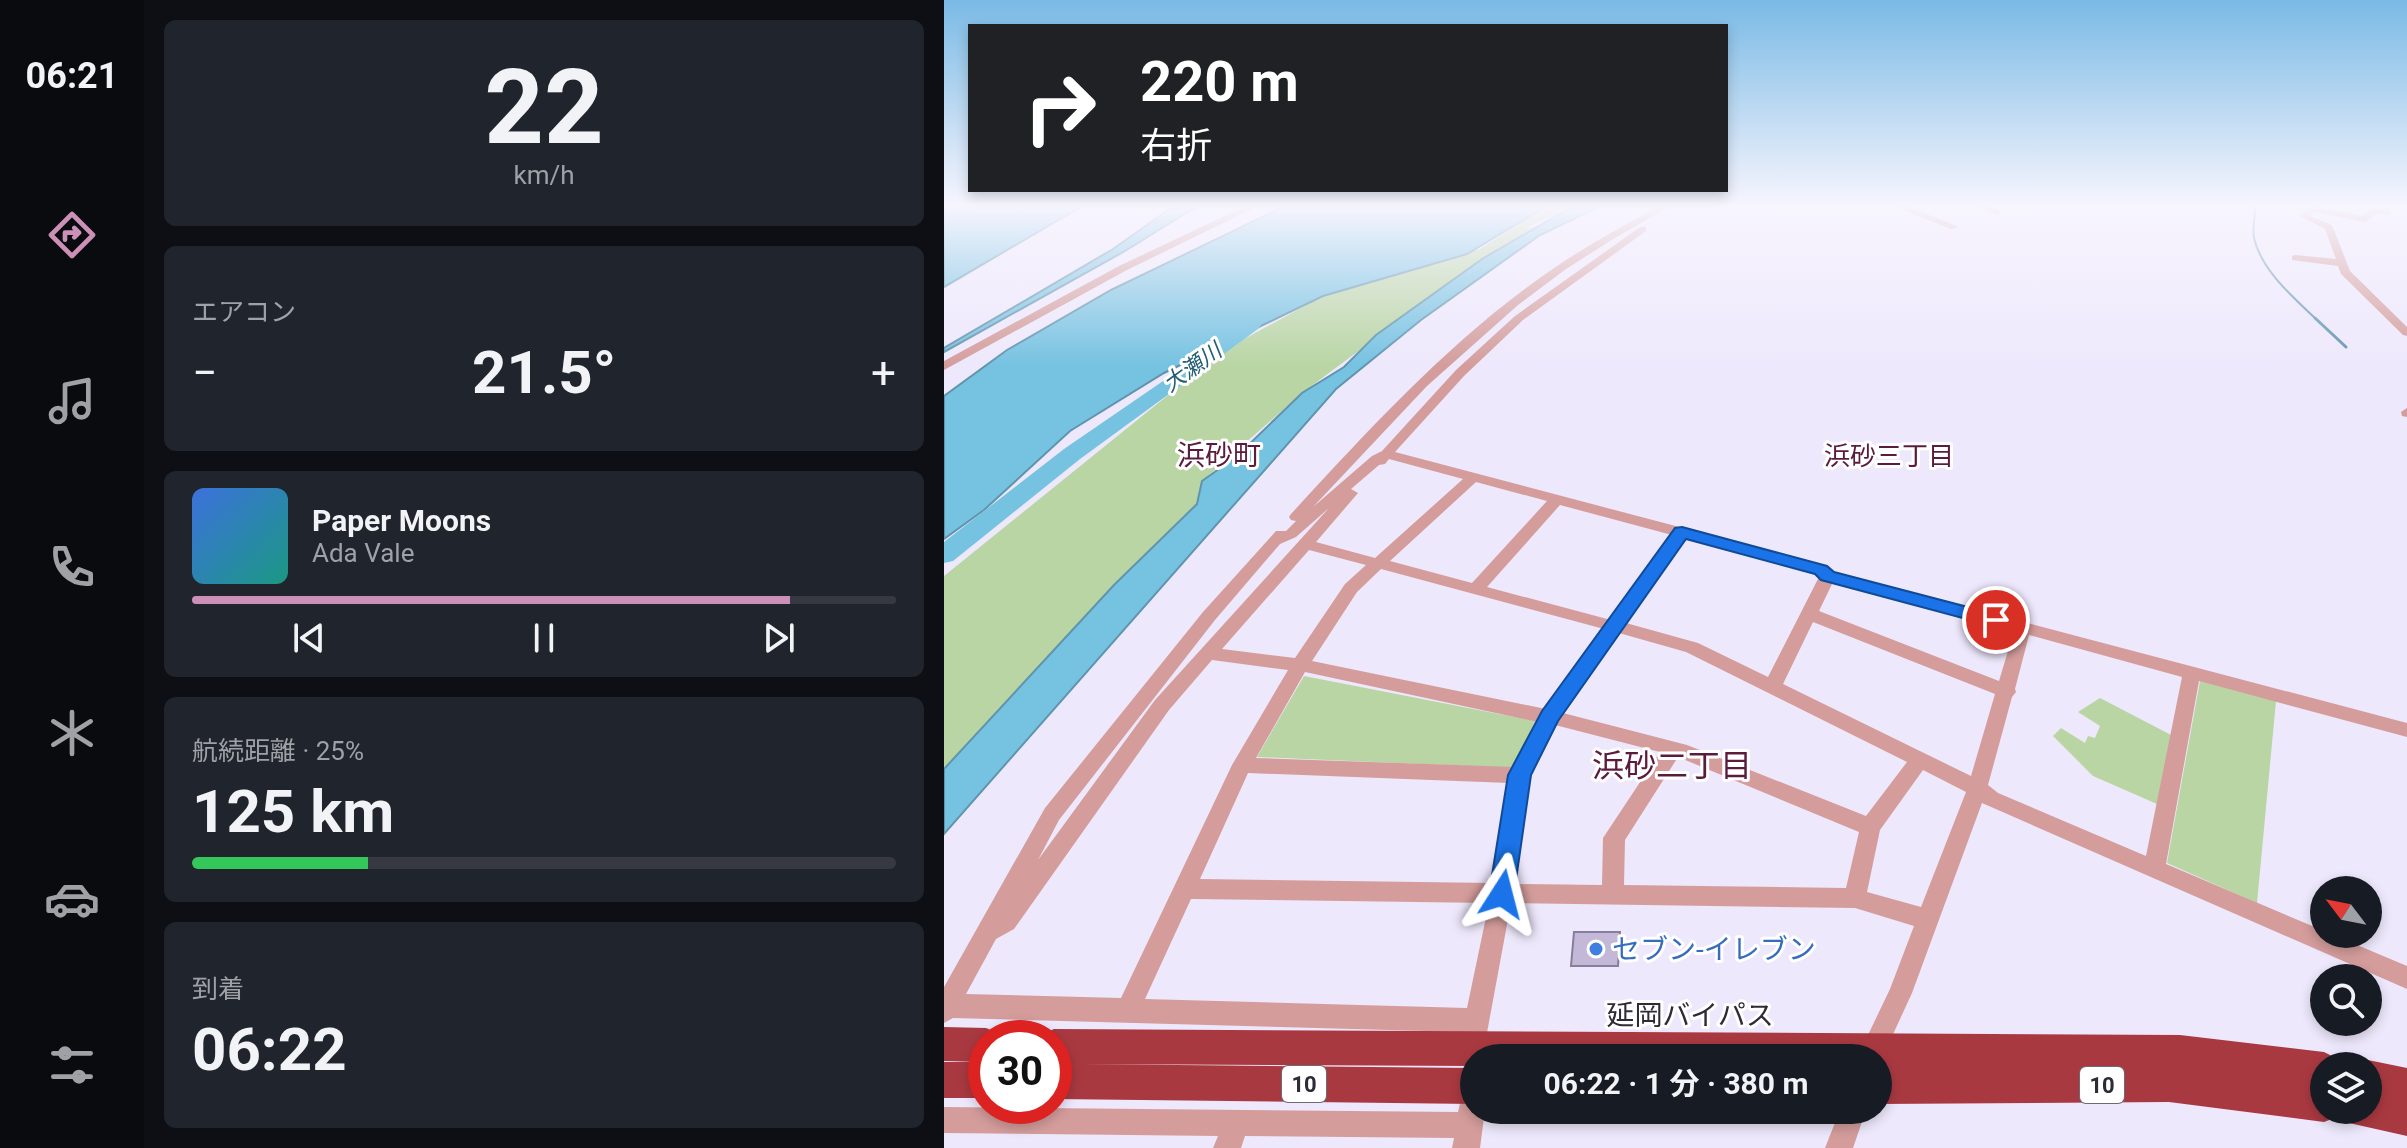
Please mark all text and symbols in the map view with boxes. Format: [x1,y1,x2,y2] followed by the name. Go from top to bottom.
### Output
[484,47,604,168] text: 22
[1140,49,1299,115] text: 220 m
[26,55,118,97] text: 06:21
[1008,56,1112,160] icon: right
[1140,125,1212,167] text: 右折
[513,160,575,190] text: km/h
[44,207,100,263] icon: directions
[192,297,296,327] text: エアコン
[472,337,616,408] text: 21.5°
[1158,337,1228,397] water label: 大瀬川
[192,347,217,399] text: −
[871,347,896,399] text: +
[44,373,100,429] icon: music
[1177,439,1261,472] district label: 浜砂町
[1824,441,1954,471] district label: 浜砂三丁目
[312,503,491,538] text: Paper Moons
[312,538,414,568] text: Ada Vale
[44,539,100,595] icon: phone
[1962,586,2030,654] pin
[1974,598,2018,642] icon: arrive
[287,616,331,660] icon: previous
[522,616,566,660] icon: pause
[757,616,801,660] icon: next
[44,705,100,761] icon: climate
[192,736,364,766] text: 航続距離 · 25%
[1592,747,1752,785] district label: 浜砂二丁目
[192,776,394,847] text: 125 km
[1460,852,1544,936] position arrow
[44,871,100,927] icon: car
[2310,876,2382,948] north arrow
[2310,876,2382,1124] map controls
[1612,933,1816,966] place label: セブン-イレブン
[1587,940,1605,958] marker: セブン-イレブン
[2310,964,2382,1036] button: search
[192,974,244,1004] text: 到着
[1606,999,1774,1032] street label: 延岡バイパス
[192,1014,347,1085] text: 06:22
[968,1020,1072,1124] speed limit sign: 30
[44,1037,100,1093] icon: filters
[2310,1052,2382,1124] button: layers
[1282,1066,1326,1102] road number: 10
[1544,1066,1808,1101] text: 06:22 · 1 分 · 380 m
[2080,1067,2124,1103] road number: 10

